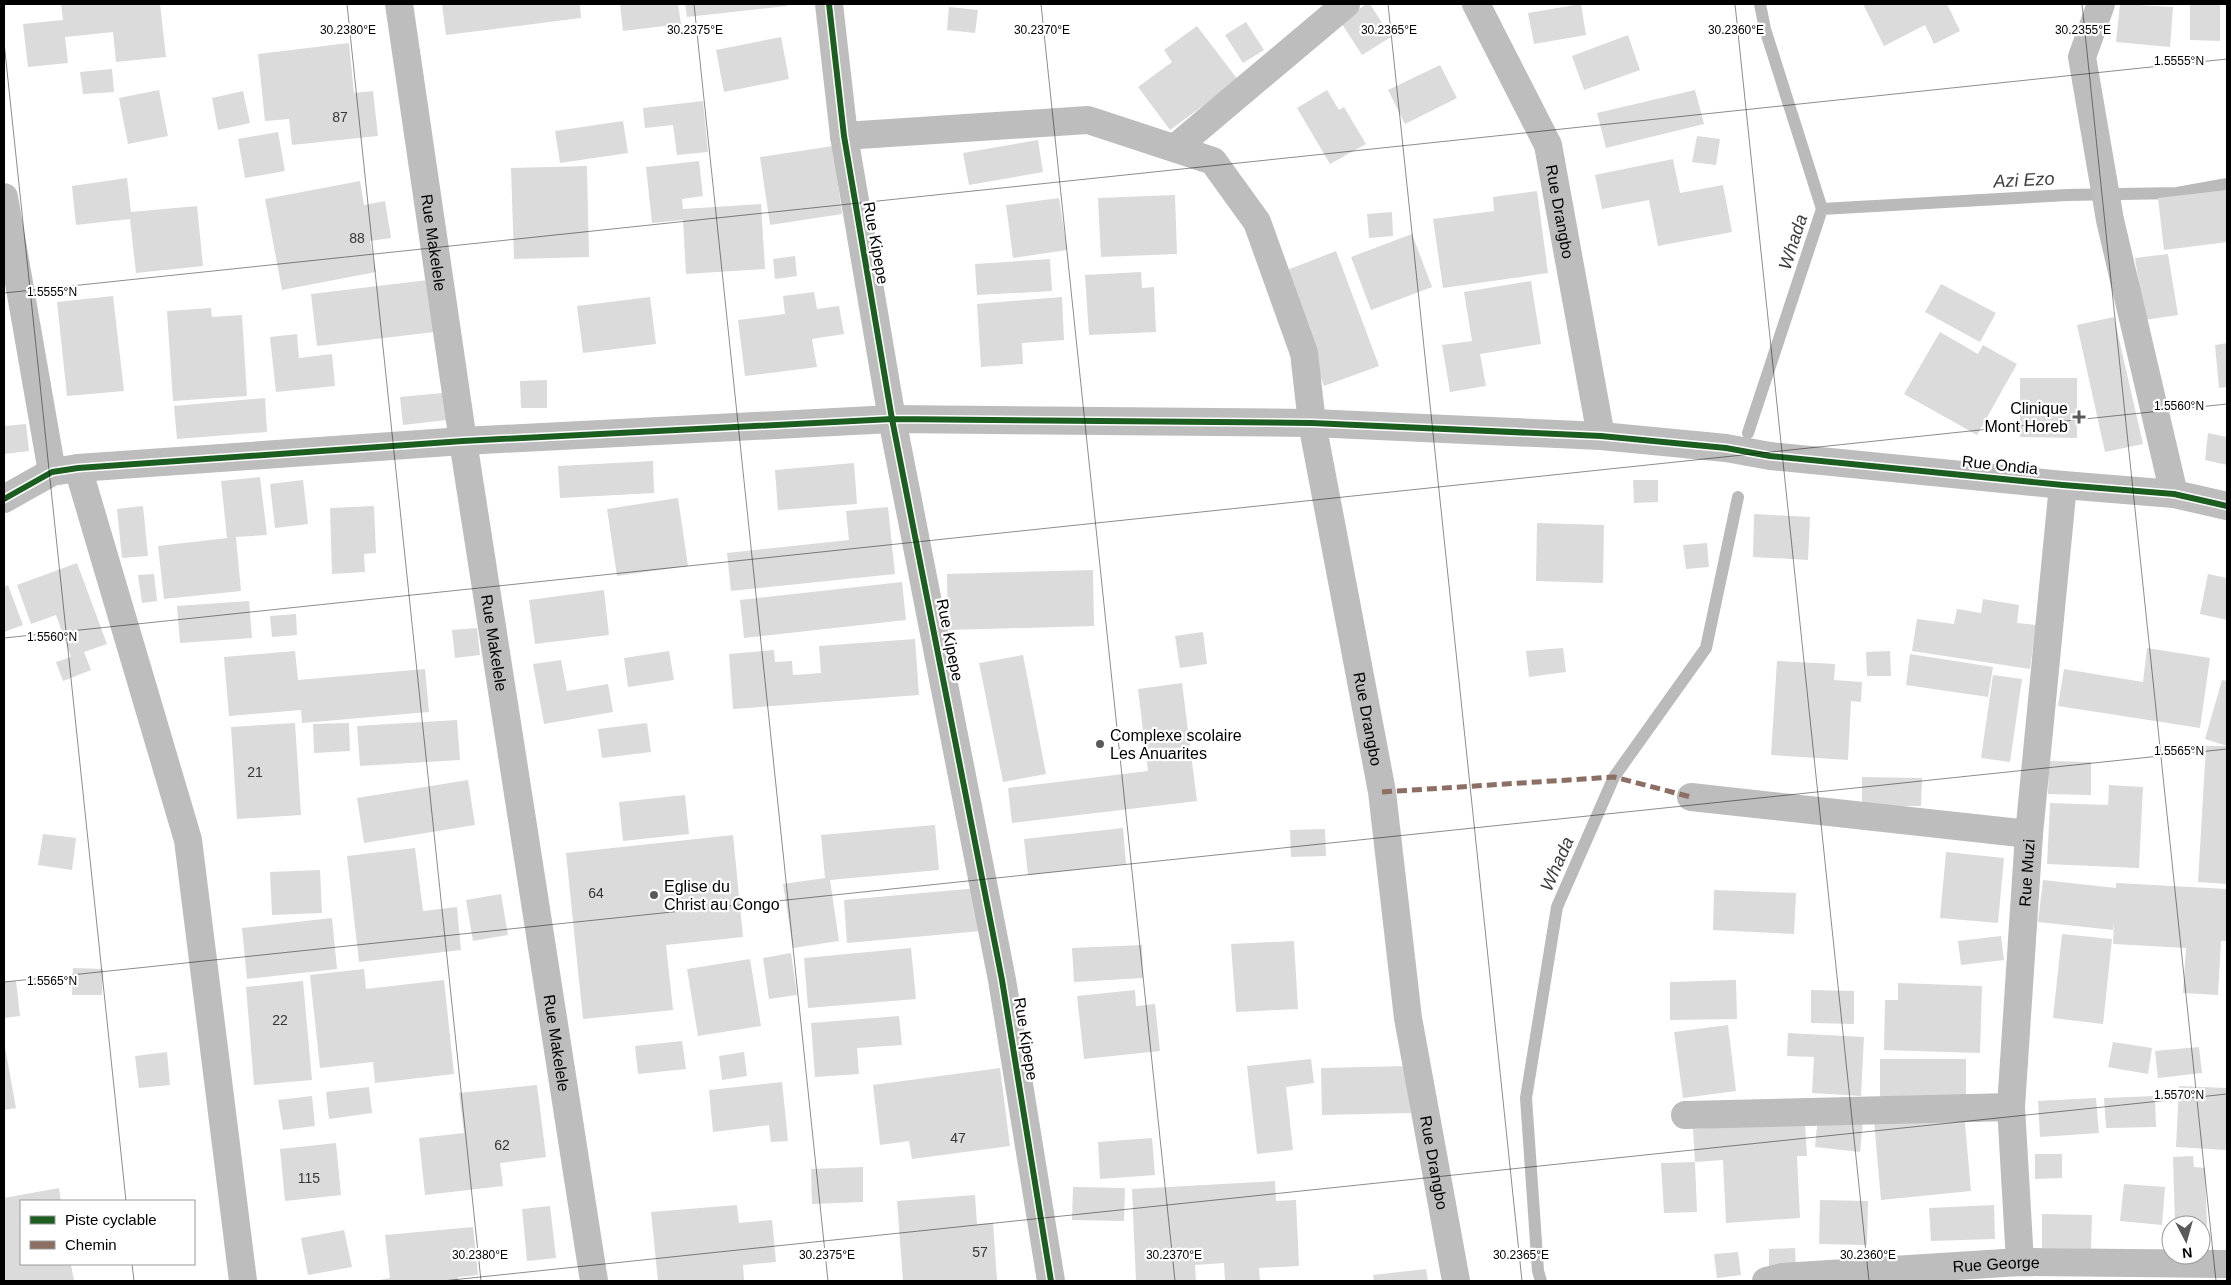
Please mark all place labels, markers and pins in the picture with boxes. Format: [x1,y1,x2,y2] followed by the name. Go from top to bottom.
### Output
[1984,400,2068,435] place label: Clinique Mont Horeb
[2072,410,2086,424] marker: Clinique Mont Horeb
[1110,727,1242,762] place label: Complexe scolaire Les Anuarites
[1094,738,1106,750] marker: Complexe scolaire Les Anuarites
[664,878,780,913] place label: Eglise du Christ au Congo
[648,889,660,901] marker: Eglise du Christ au Congo

